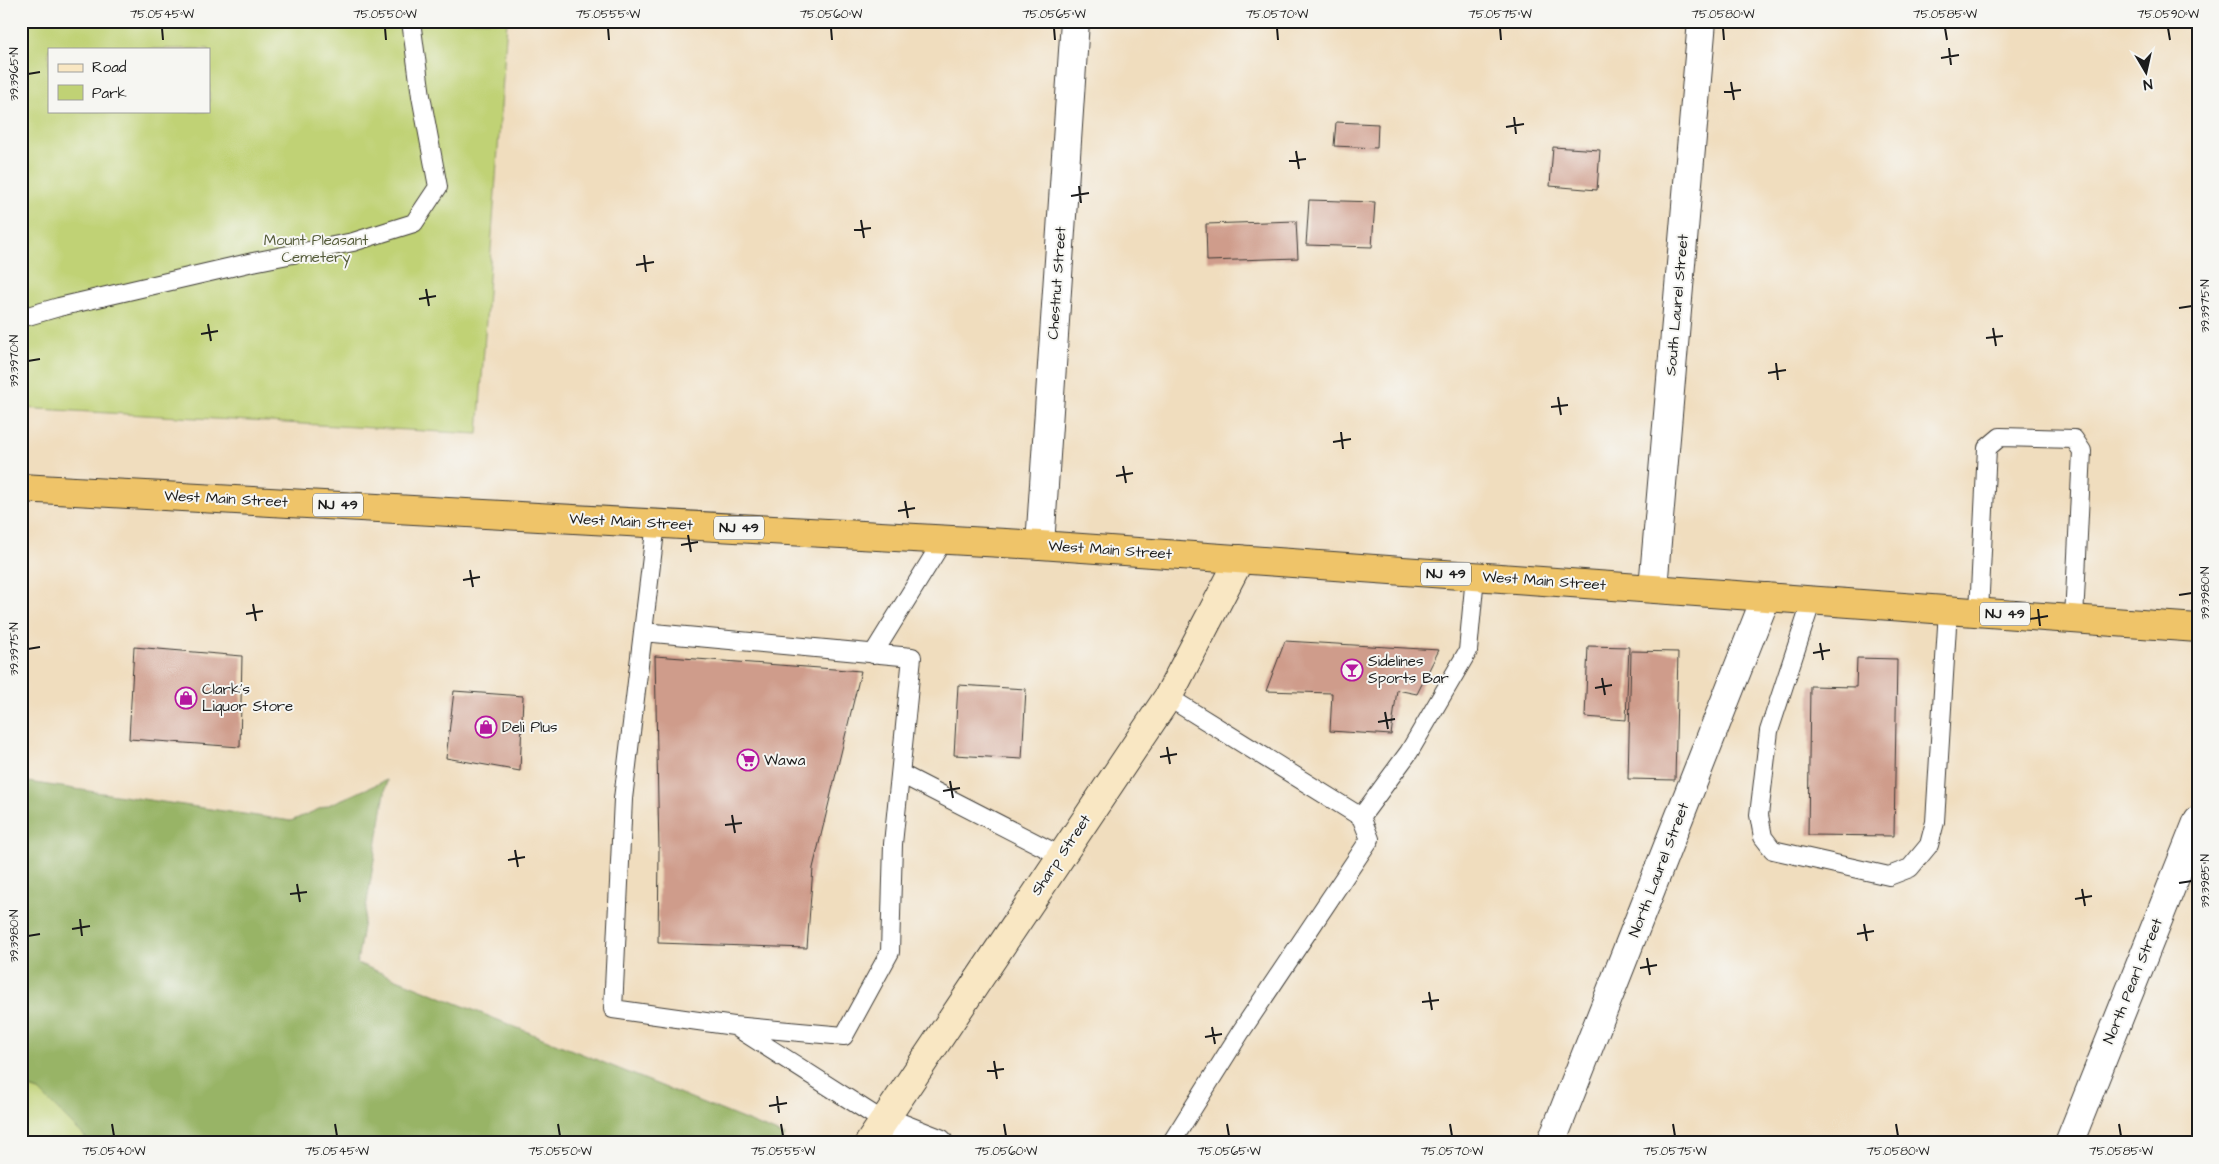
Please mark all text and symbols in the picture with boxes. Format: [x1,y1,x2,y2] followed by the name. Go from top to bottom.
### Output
[130,6,195,23] text: 75.0545°W
[353,6,418,23] text: 75.0550°W
[576,6,641,23] text: 75.0555°W
[800,6,863,23] text: 75.0560°W
[1022,6,1087,23] text: 75.0565°W
[1246,6,1309,23] text: 75.0570°W
[1468,6,1532,23] text: 75.0575°W
[1692,6,1755,23] text: 75.0580°W
[1913,6,1978,23] text: 75.0585°W
[2137,6,2200,23] text: 75.0590°W
[6,47,23,101] text: 39.3965°N
[48,48,210,112] legend
[2122,48,2172,98] north arrow
[92,57,127,78] text: Road
[2142,73,2154,94] text: N
[92,83,127,104] text: Park
[1043,226,1071,340] street label: Chestnut Street
[264,230,368,269] park label: Mount Pleasant Cemetery
[1660,233,1694,377] street label: South Laurel Street
[2197,279,2214,333] text: 39.3975°N
[6,334,23,387] text: 39.3970°N
[164,485,288,513] street label: West Main Street
[313,494,363,516] road number: NJ 49
[569,508,693,536] street label: West Main Street
[714,516,764,540] road number: NJ 49
[1047,535,1173,565] street label: West Main Street
[1421,562,1471,586] road number: NJ 49
[1481,566,1607,596] street label: West Main Street
[2197,566,2214,620] text: 39.3980°N
[1980,602,2030,626] road number: NJ 49
[6,622,23,676] text: 39.3975°N
[1368,651,1449,689] place label: Sidelines Sports Bar
[1340,658,1364,682] bar icon: Sidelines Sports Bar
[202,679,293,717] place label: Clark's Liquor Store
[174,686,198,710] shop icon: Clark's Liquor Store
[474,715,498,739] shop icon: Deli Plus
[502,717,558,738] place label: Deli Plus
[736,748,760,772] supermarket icon: Wawa
[764,750,806,771] place label: Wawa
[1624,800,1694,940] street label: North Laurel Street
[1026,810,1096,900] street label: Sharp Street
[2197,854,2214,908] text: 39.3985°N
[6,909,23,963] text: 39.3980°N
[2098,915,2168,1047] street label: North Pearl Street
[82,1143,146,1160] text: 75.0540°W
[305,1143,370,1160] text: 75.0545°W
[528,1143,593,1160] text: 75.0550°W
[751,1143,816,1160] text: 75.0555°W
[975,1143,1038,1160] text: 75.0560°W
[1197,1143,1262,1160] text: 75.0565°W
[1421,1143,1484,1160] text: 75.0570°W
[1643,1143,1707,1160] text: 75.0575°W
[1867,1143,1930,1160] text: 75.0580°W
[2089,1143,2154,1160] text: 75.0585°W

